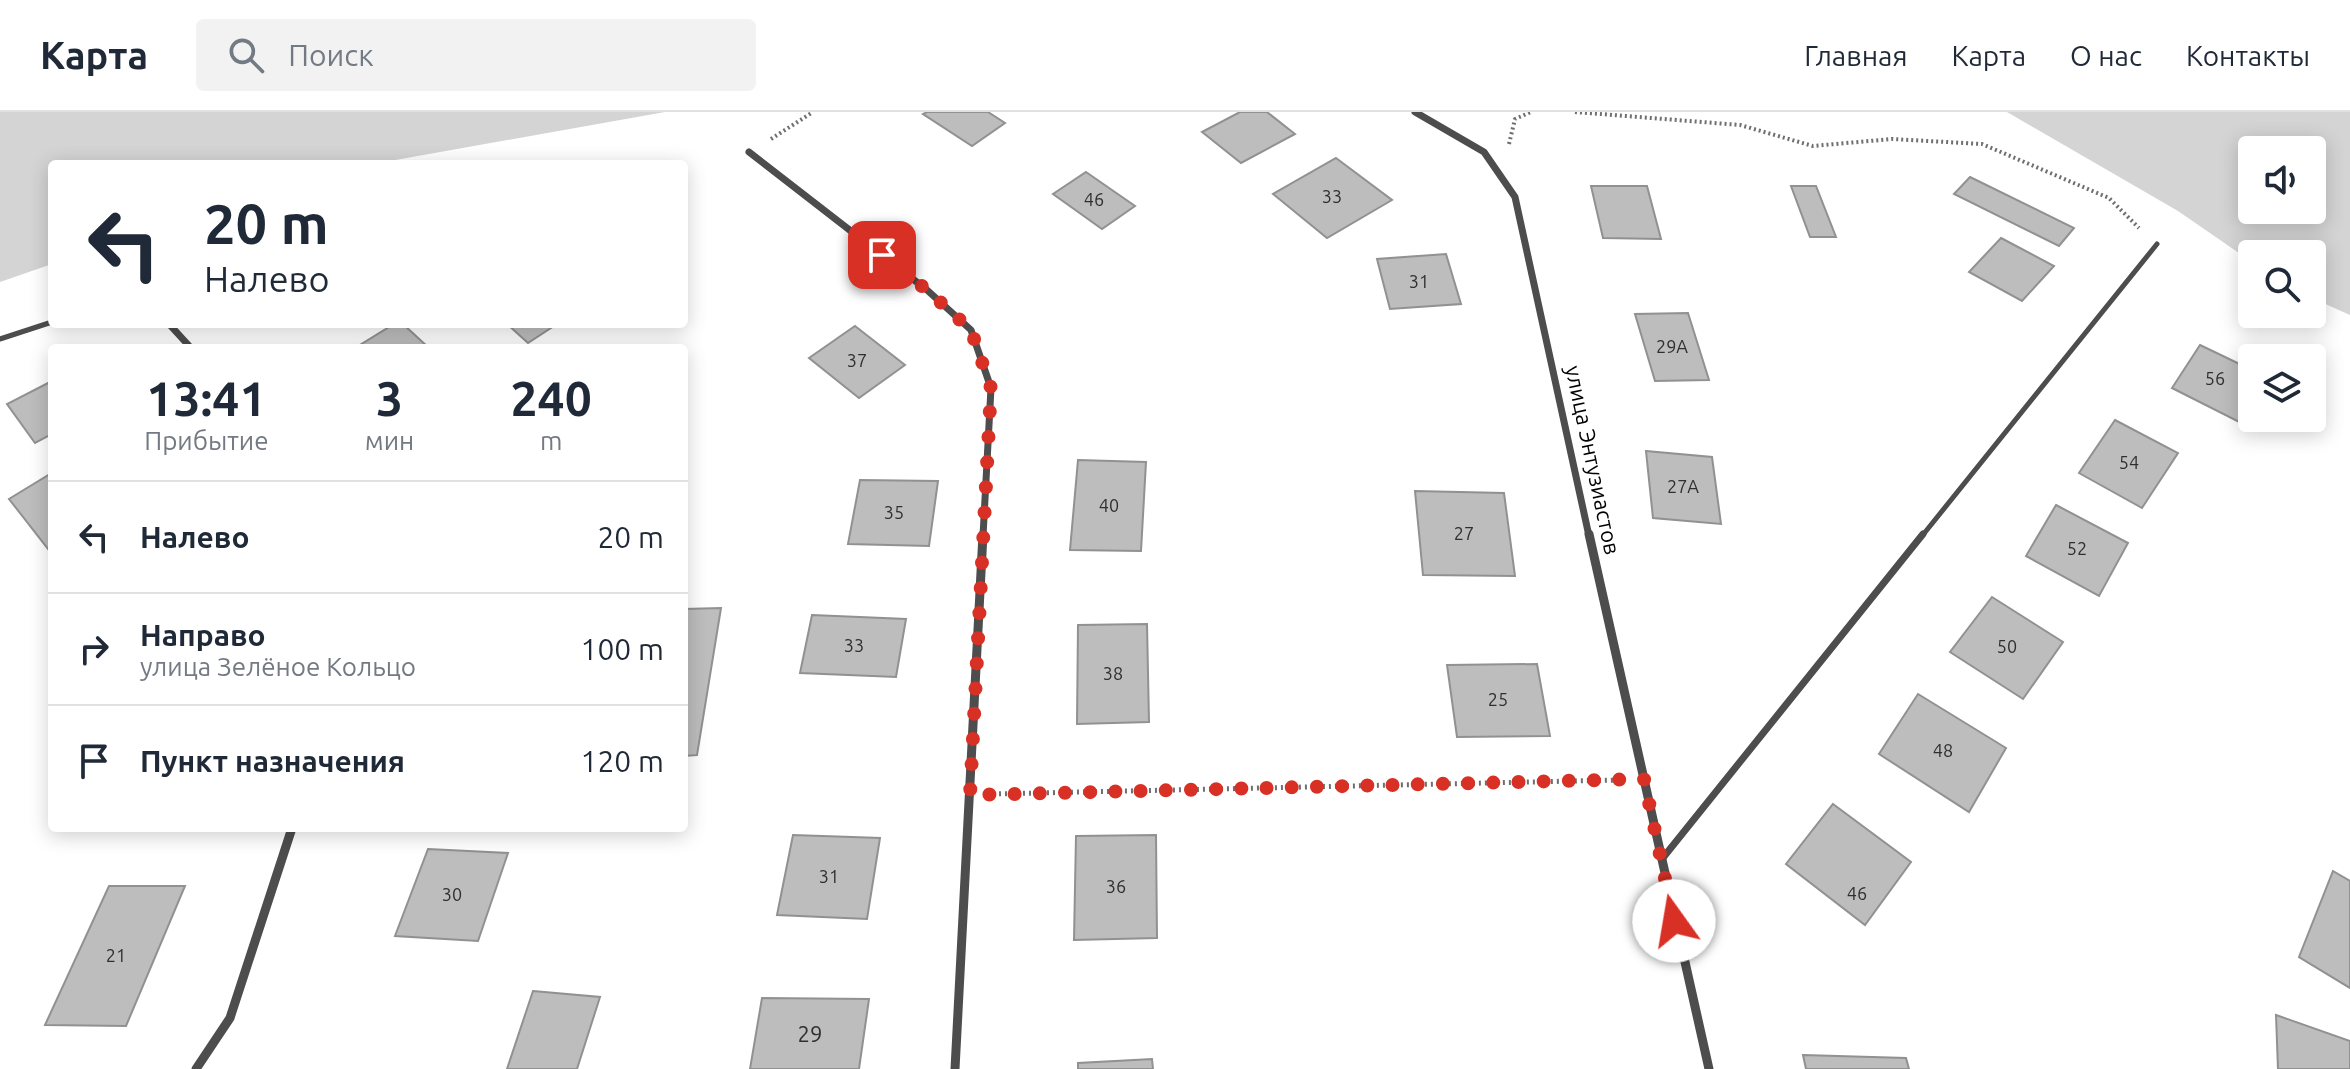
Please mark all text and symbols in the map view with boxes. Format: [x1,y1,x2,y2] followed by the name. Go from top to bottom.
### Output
[196,19,756,91] search box
[224,33,268,77] icon: search
[40,34,148,76] text: Карта
[288,38,374,72] text: Поиск
[1804,40,1907,71] text: Главная
[1951,40,2026,71] text: Карта
[2070,40,2142,71] text: О нас
[2186,40,2310,71] text: Контакты
[2238,136,2326,432] map controls
[2238,136,2326,224] button: sound
[1322,186,1342,206] house number: 33
[1084,189,1104,209] house number: 46
[72,192,176,296] icon: left
[204,192,329,255] text: 20 m
[848,221,916,289] pin
[860,233,904,277] icon: arrive
[2238,240,2326,328] button: search
[204,258,329,299] text: Налево
[1409,271,1429,291] house number: 31
[1656,336,1688,356] house number: 29А
[2238,344,2326,432] button: layers
[847,350,867,370] house number: 37
[1561,363,1626,557] street label: улица Энтузиастов
[2205,368,2225,388] house number: 56
[146,371,266,425] text: 13:41
[376,371,403,425] text: 3
[511,371,592,425] text: 240
[144,426,269,455] text: Прибытие
[365,426,414,455] text: мин
[540,426,562,455] text: m
[2119,452,2139,472] house number: 54
[1667,476,1699,496] house number: 27А
[1099,495,1119,515] house number: 40
[884,502,904,522] house number: 35
[72,515,116,559] icon: left
[140,520,250,554] text: Налево
[597,520,664,554] text: 20 m
[1454,523,1474,543] house number: 27
[2067,538,2087,558] house number: 52
[140,618,266,652] text: Направо
[72,627,116,671] icon: right
[580,632,664,666] text: 100 m
[844,635,864,655] house number: 33
[1997,636,2017,656] house number: 50
[140,652,416,681] text: улица Зелёное Кольцо
[1103,663,1123,683] house number: 38
[1488,689,1508,709] house number: 25
[72,739,116,783] icon: arrive
[1933,740,1953,760] house number: 48
[140,744,405,778] text: Пункт назначения
[580,744,664,778] text: 120 m
[819,866,839,886] house number: 31
[1106,876,1126,896] house number: 36
[1632,879,1716,963] position arrow
[1847,883,1867,903] house number: 46
[442,884,462,904] house number: 30
[106,945,126,965] house number: 21
[798,1021,822,1046] house number: 29

